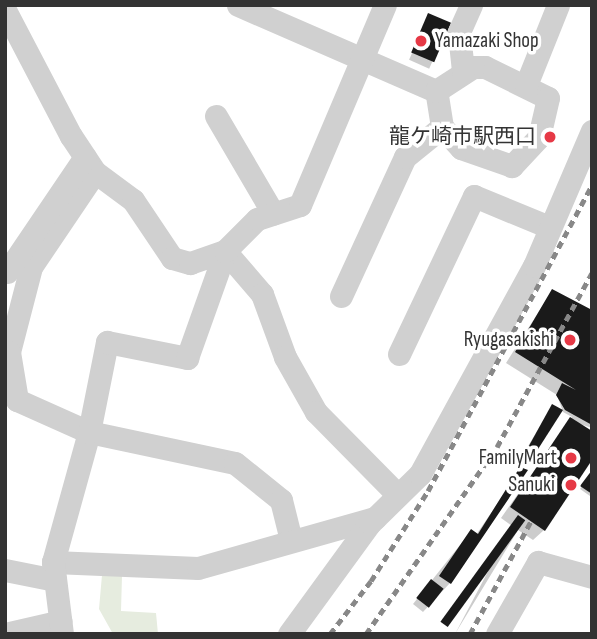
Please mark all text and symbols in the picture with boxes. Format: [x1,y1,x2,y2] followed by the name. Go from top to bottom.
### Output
[435,28,539,54] place label: Yamazaki Shop
[413,33,429,49] marker: Yamazaki Shop
[389,124,536,150] place label: 龍ケ崎市駅西口
[542,129,558,145] marker: 龍ケ崎市駅西口
[464,327,554,353] place label: Ryugasakishi
[560,330,580,350] marker: Ryugasakishi
[479,445,557,471] place label: FamilyMart
[563,450,579,466] marker: FamilyMart
[508,472,555,498] place label: Sanuki
[561,475,581,495] marker: Sanuki

